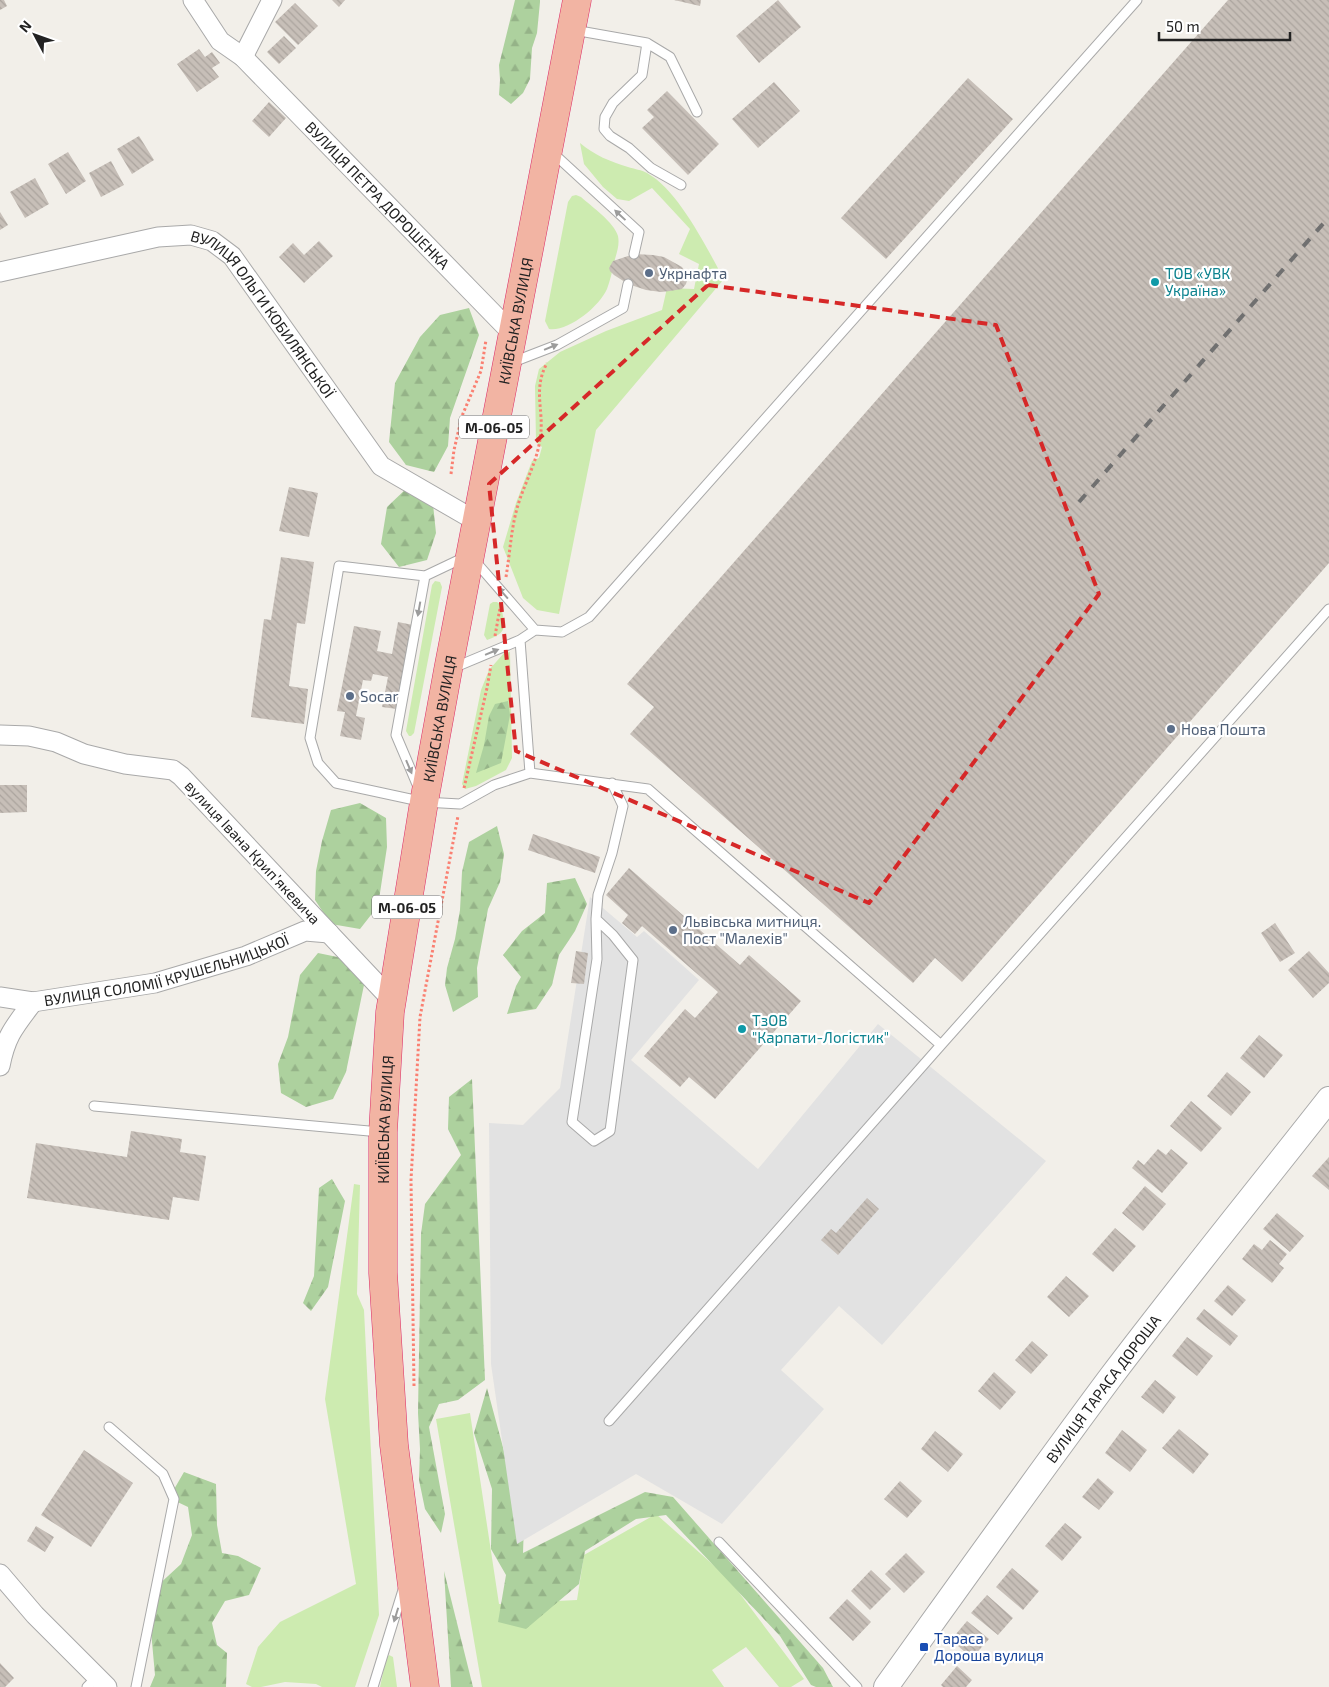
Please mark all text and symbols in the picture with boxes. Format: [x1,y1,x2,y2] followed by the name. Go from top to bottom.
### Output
[10,10,60,60] north arrow
[1159,10,1290,42] scale bar
[15,17,35,36] text: N
[1166,17,1200,35] text: 50 m
[302,118,454,273] street label: ВУЛИЦЯ ПЕТРА ДОРОШЕНКА
[613,209,626,220] one-way arrow
[189,226,338,401] street label: ВУЛИЦЯ ОЛЬГИ КОБИЛЯНСЬКОЇ
[494,256,536,386] street label: КИЇВСЬКА ВУЛИЦЯ
[659,264,727,282] place label: Укрнафта
[1165,264,1230,299] place label: ТОВ «УВК Україна»
[643,267,655,279] marker: Укрнафта
[1149,276,1161,288] marker: ТОВ «УВК Україна»
[544,343,558,351] one-way arrow
[459,416,529,438] road number: М-06-05
[497,588,509,600] one-way arrow
[414,602,422,618] one-way arrow
[485,647,499,655] one-way arrow
[419,654,460,784] street label: КИЇВСЬКА ВУЛИЦЯ
[360,687,399,705] place label: Socar
[344,690,356,702] marker: Socar
[1181,720,1266,738] place label: Нова Пошта
[1165,723,1177,735] marker: Нова Пошта
[406,760,414,774] one-way arrow
[181,776,324,928] street label: вулиця Івана Крипʼякевича
[372,896,442,919] road number: М-06-05
[683,912,821,947] place label: Львівська митниця. Пост "Малехів"
[667,924,679,936] marker: Львівська митниця. Пост "Малехів"
[43,930,291,1009] street label: ВУЛИЦЯ СОЛОМІЇ КРУШЕЛЬНИЦЬКОЇ
[752,1011,889,1046] place label: ТзОВ "Карпати-Логістик"
[736,1023,748,1035] marker: ТзОВ "Карпати-Логістик"
[374,1055,396,1184] street label: КИЇВСЬКА ВУЛИЦЯ
[1042,1311,1165,1466] street label: ВУЛИЦЯ ТАРАСА ДОРОША
[391,1607,399,1622] one-way arrow
[934,1629,1044,1665] place label: Тараса Дороша вулиця
[918,1641,930,1653] marker: Тараса Дороша вулиця

